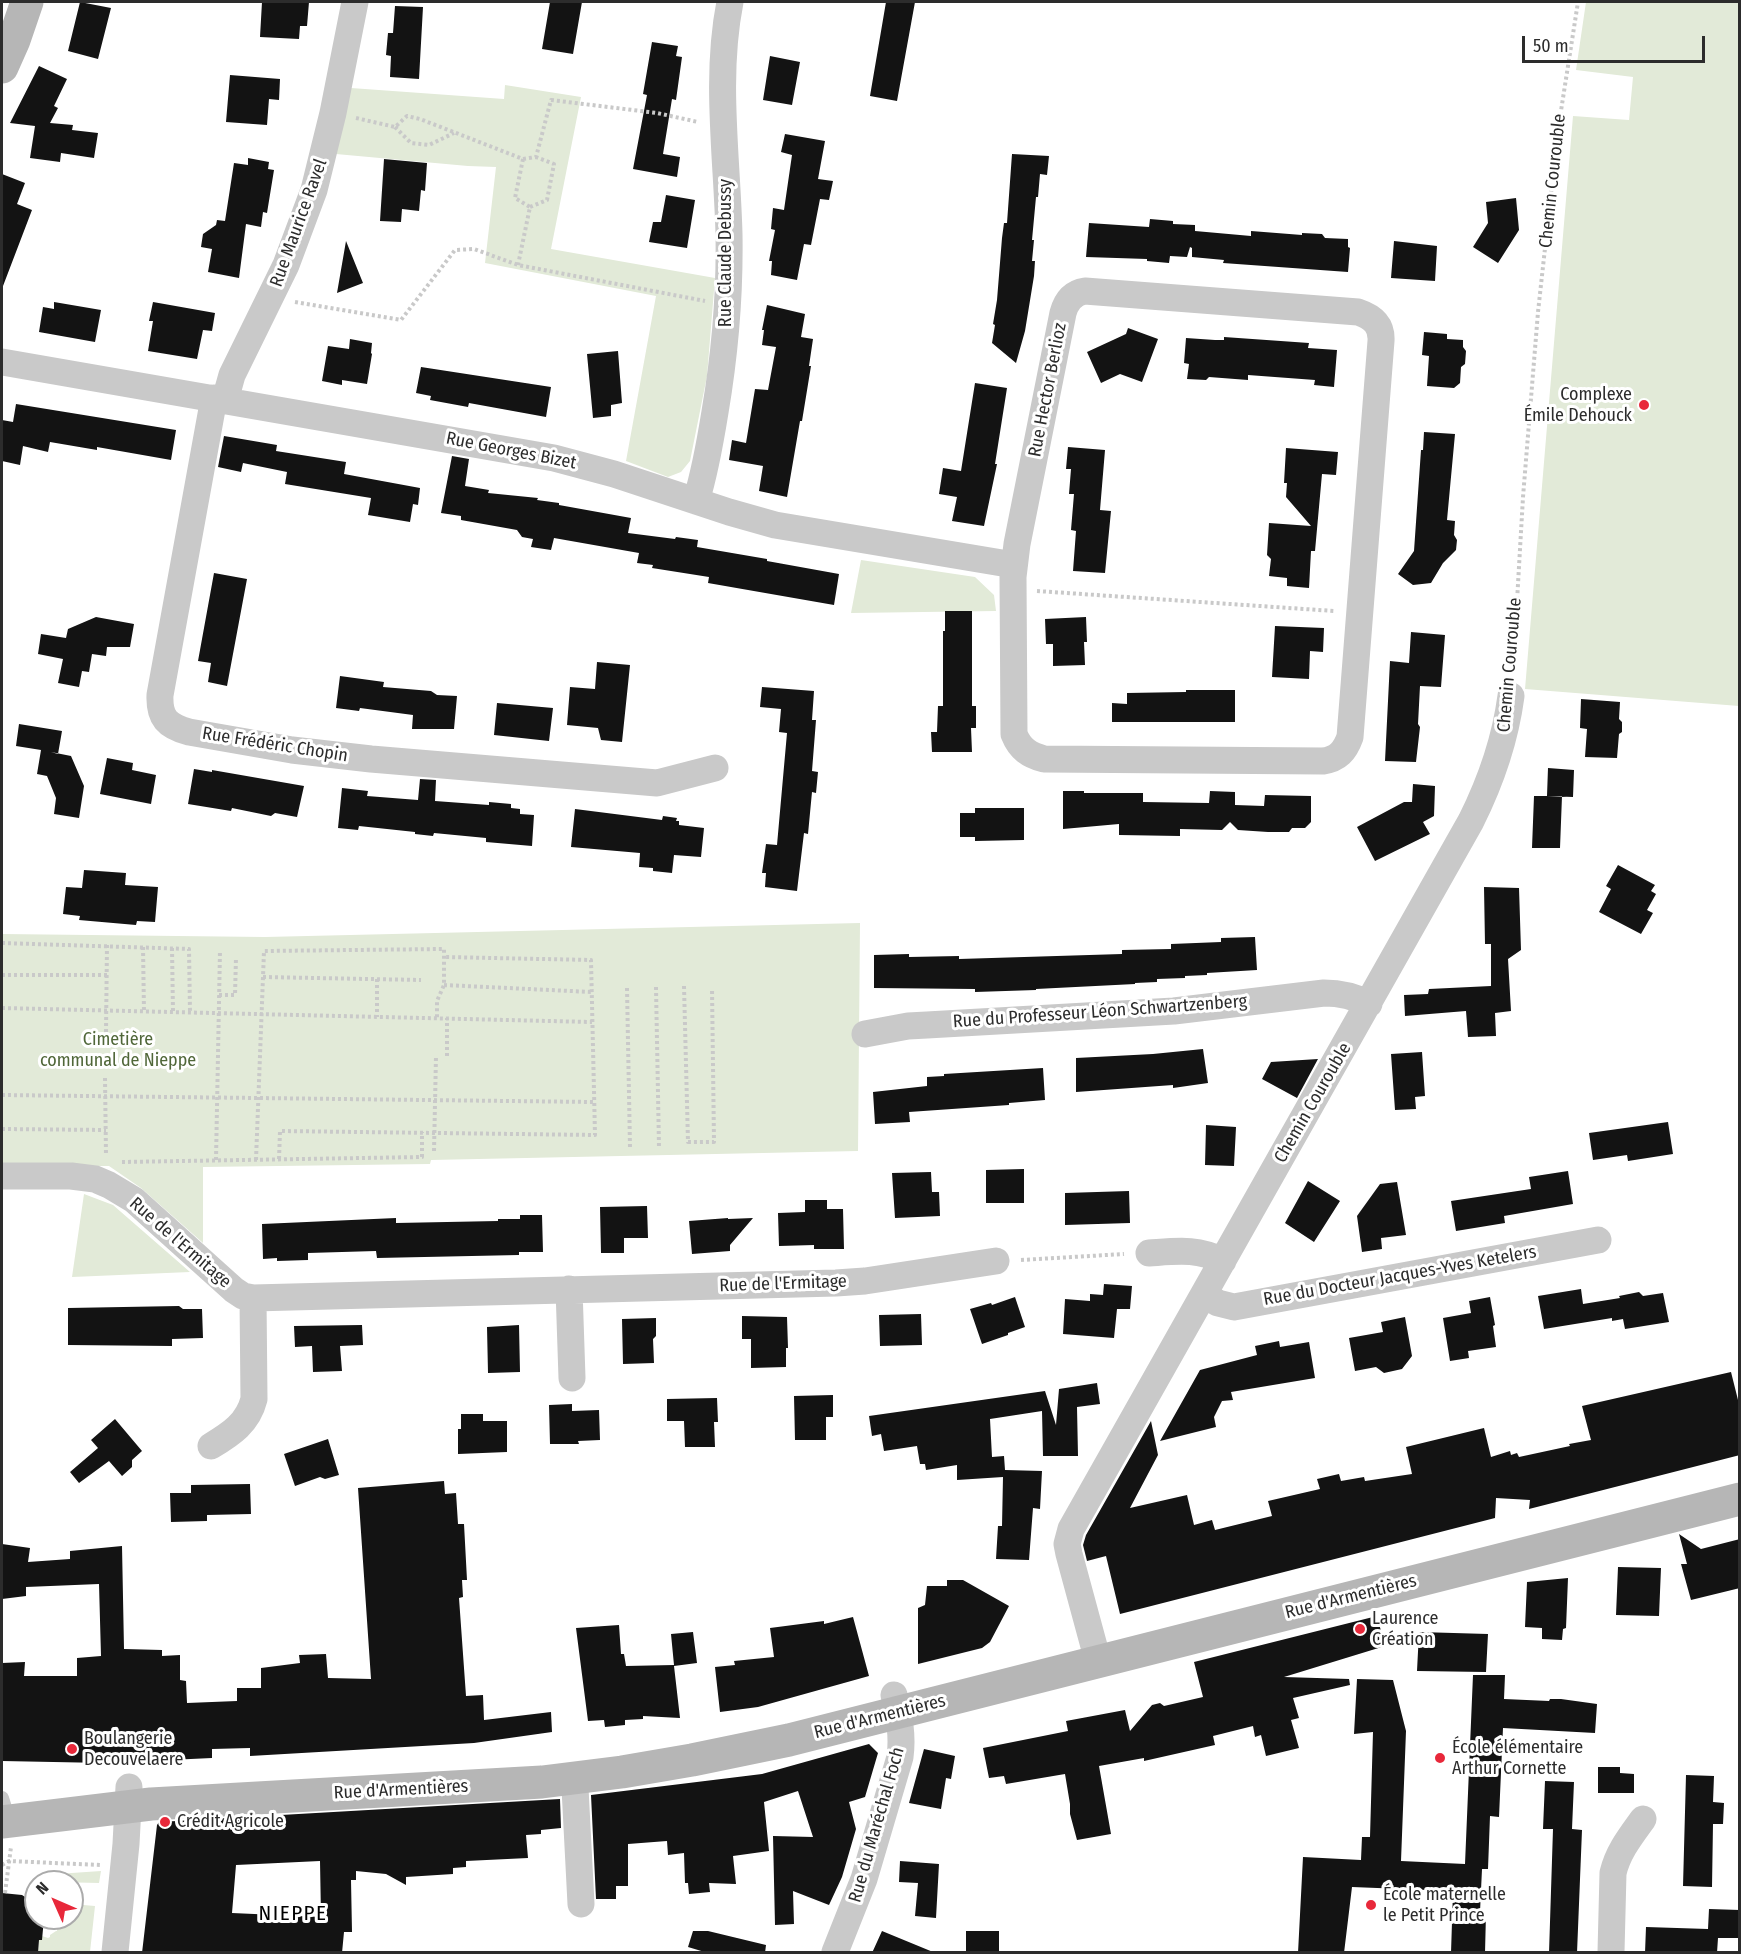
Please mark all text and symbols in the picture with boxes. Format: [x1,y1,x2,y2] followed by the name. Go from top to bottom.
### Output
[1525,24,1708,62] scale bar
[1533,35,1569,57] text: 50 m
[1535,113,1571,249] street label: Chemin Courouble
[266,156,332,290] street label: Rue Maurice Ravel
[715,179,737,327] street label: Rue Claude Debussy
[1024,321,1072,459] street label: Rue Hector Berlioz
[1524,384,1632,426] place label: Complexe Émile Dehouck
[1637,398,1651,412] marker: Complexe Émile Dehouck
[444,428,578,474] street label: Rue Georges Bizet
[1493,597,1527,733] street label: Chemin Courouble
[201,723,349,767] street label: Rue Frédéric Chopin
[952,991,1248,1033] street label: Rue du Professeur Léon Schwartzenberg
[40,1029,196,1072] park label: Cimetière communal de Nieppe
[1270,1039,1356,1167] street label: Chemin Courouble
[125,1193,235,1293] street label: Rue de l'Ermitage
[1262,1241,1538,1311] street label: Rue du Docteur Jacques-Yves Ketelers
[719,1271,847,1297] street label: Rue de l'Ermitage
[1283,1570,1419,1624] street label: Rue d'Armentières
[1372,1608,1438,1650] place label: Laurence Création
[1353,1622,1367,1636] marker: Laurence Création
[812,1690,948,1744] street label: Rue d'Armentières
[84,1728,183,1770] place label: Boulangerie Decouvelaere
[1452,1737,1583,1780] place label: École élémentaire Arthur Cornette
[65,1742,79,1756] marker: Boulangerie Decouvelaere
[844,1745,910,1905] street label: Rue du Maréchal Foch
[1433,1751,1447,1765] marker: École élémentaire Arthur Cornette
[333,1776,469,1804] street label: Rue d'Armentières
[177,1811,284,1833] place label: Crédit Agricole
[158,1815,172,1829] marker: Crédit Agricole
[24,1870,84,1930] north arrow
[32,1878,52,1898] text: N
[1383,1884,1506,1926] place label: École maternelle le Petit Prince
[1364,1898,1378,1912] marker: École maternelle le Petit Prince
[259,1901,327,1927] district label: NIEPPE

